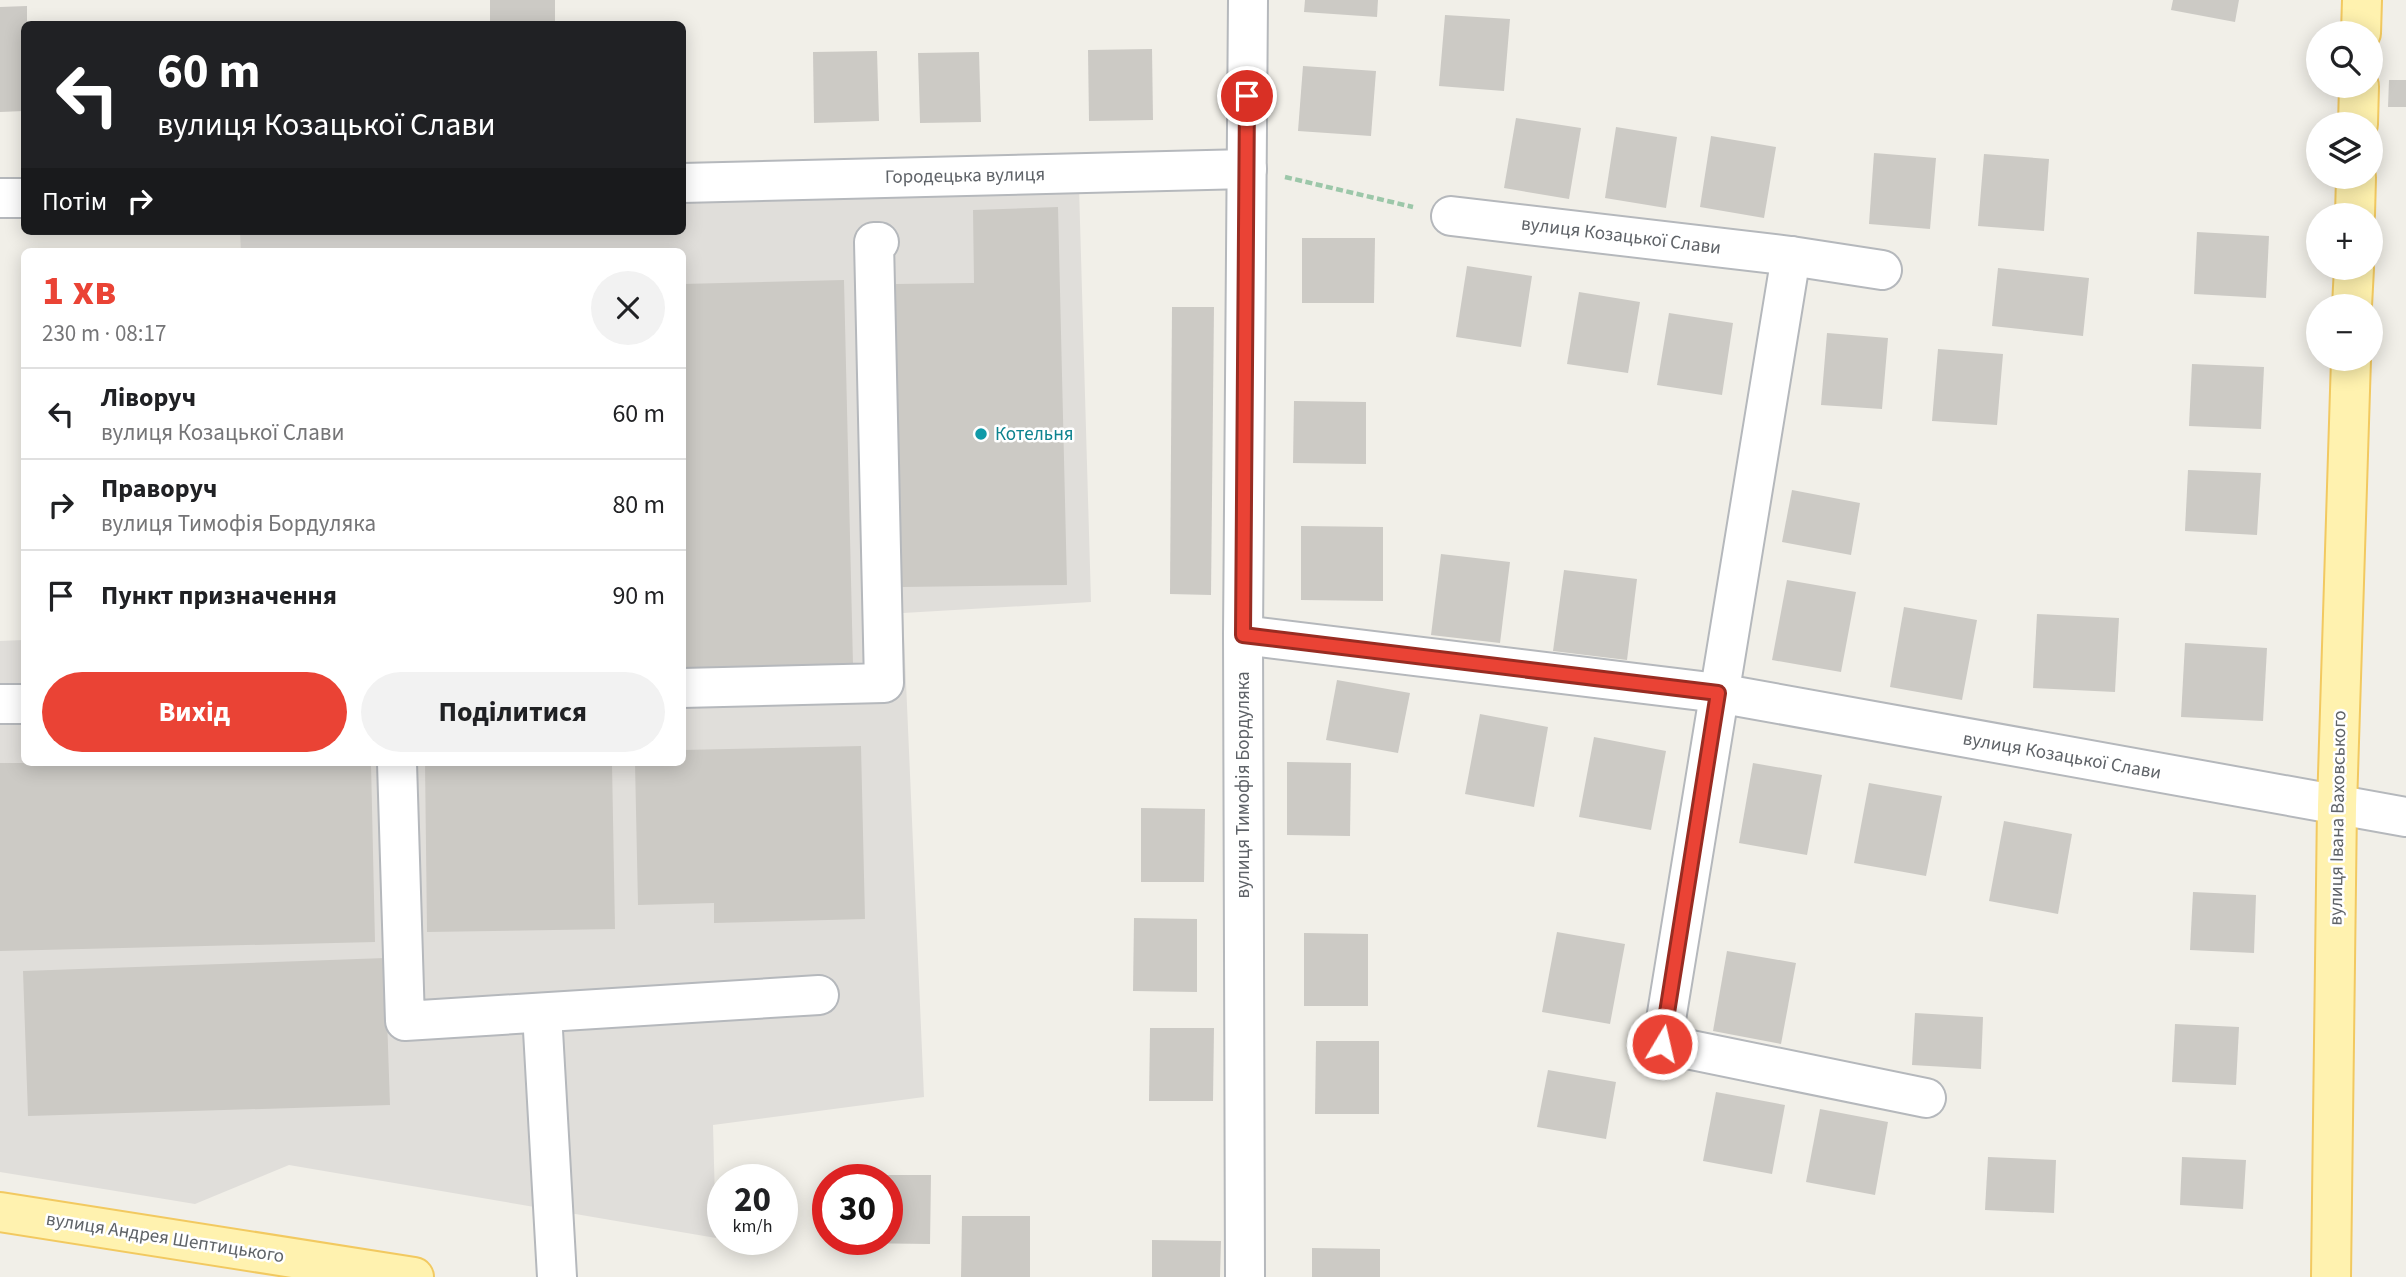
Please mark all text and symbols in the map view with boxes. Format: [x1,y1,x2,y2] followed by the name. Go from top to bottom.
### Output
[2306,21,2383,371] map controls
[2306,21,2383,98] button: search
[157,37,261,107] text: 60 m
[42,49,133,140] icon: left
[1217,66,1277,126] pin
[1228,77,1266,115] icon: arrive
[157,102,496,148] text: вулиця Козацької Слави
[2306,112,2383,189] button: layers
[885,161,1045,191] street label: Городецька вулиця
[121,182,159,220] icon: right
[42,183,107,220] text: Потім
[2306,203,2383,280] button: +
[1520,210,1722,262] street label: вулиця Козацької Слави
[42,261,116,321] text: 1 хв
[591,271,665,345] button: close
[2306,294,2383,371] button: −
[42,317,166,350] text: 230 m · 08:17
[101,379,196,416] text: Ліворуч
[42,395,80,433] icon: left
[612,395,665,432] text: 60 m
[101,416,344,449] text: вулиця Козацької Слави
[995,421,1074,448] place label: Котельня
[973,426,989,442] marker: Котельня
[101,470,217,507] text: Праворуч
[42,486,80,524] icon: right
[612,486,665,523] text: 80 m
[101,507,376,540] text: вулиця Тимофія Бордуляка
[42,577,80,615] icon: arrive
[101,577,337,614] text: Пункт призначення
[612,577,665,614] text: 90 m
[1230,671,1257,899] street label: вулиця Тимофія Бордуляка
[42,672,347,752] button: Вихід
[361,672,665,752] button: Поділитися
[2323,710,2353,926] street label: вулиця Івана Ваховського
[1961,725,2163,787] street label: вулиця Козацької Слави
[1625,1007,1699,1081] position arrow
[812,1164,903,1255] speed limit sign: 30
[734,1175,771,1225] text: 20
[44,1206,286,1270] street label: вулиця Андрея Шептицького
[733,1214,772,1239] text: km/h

